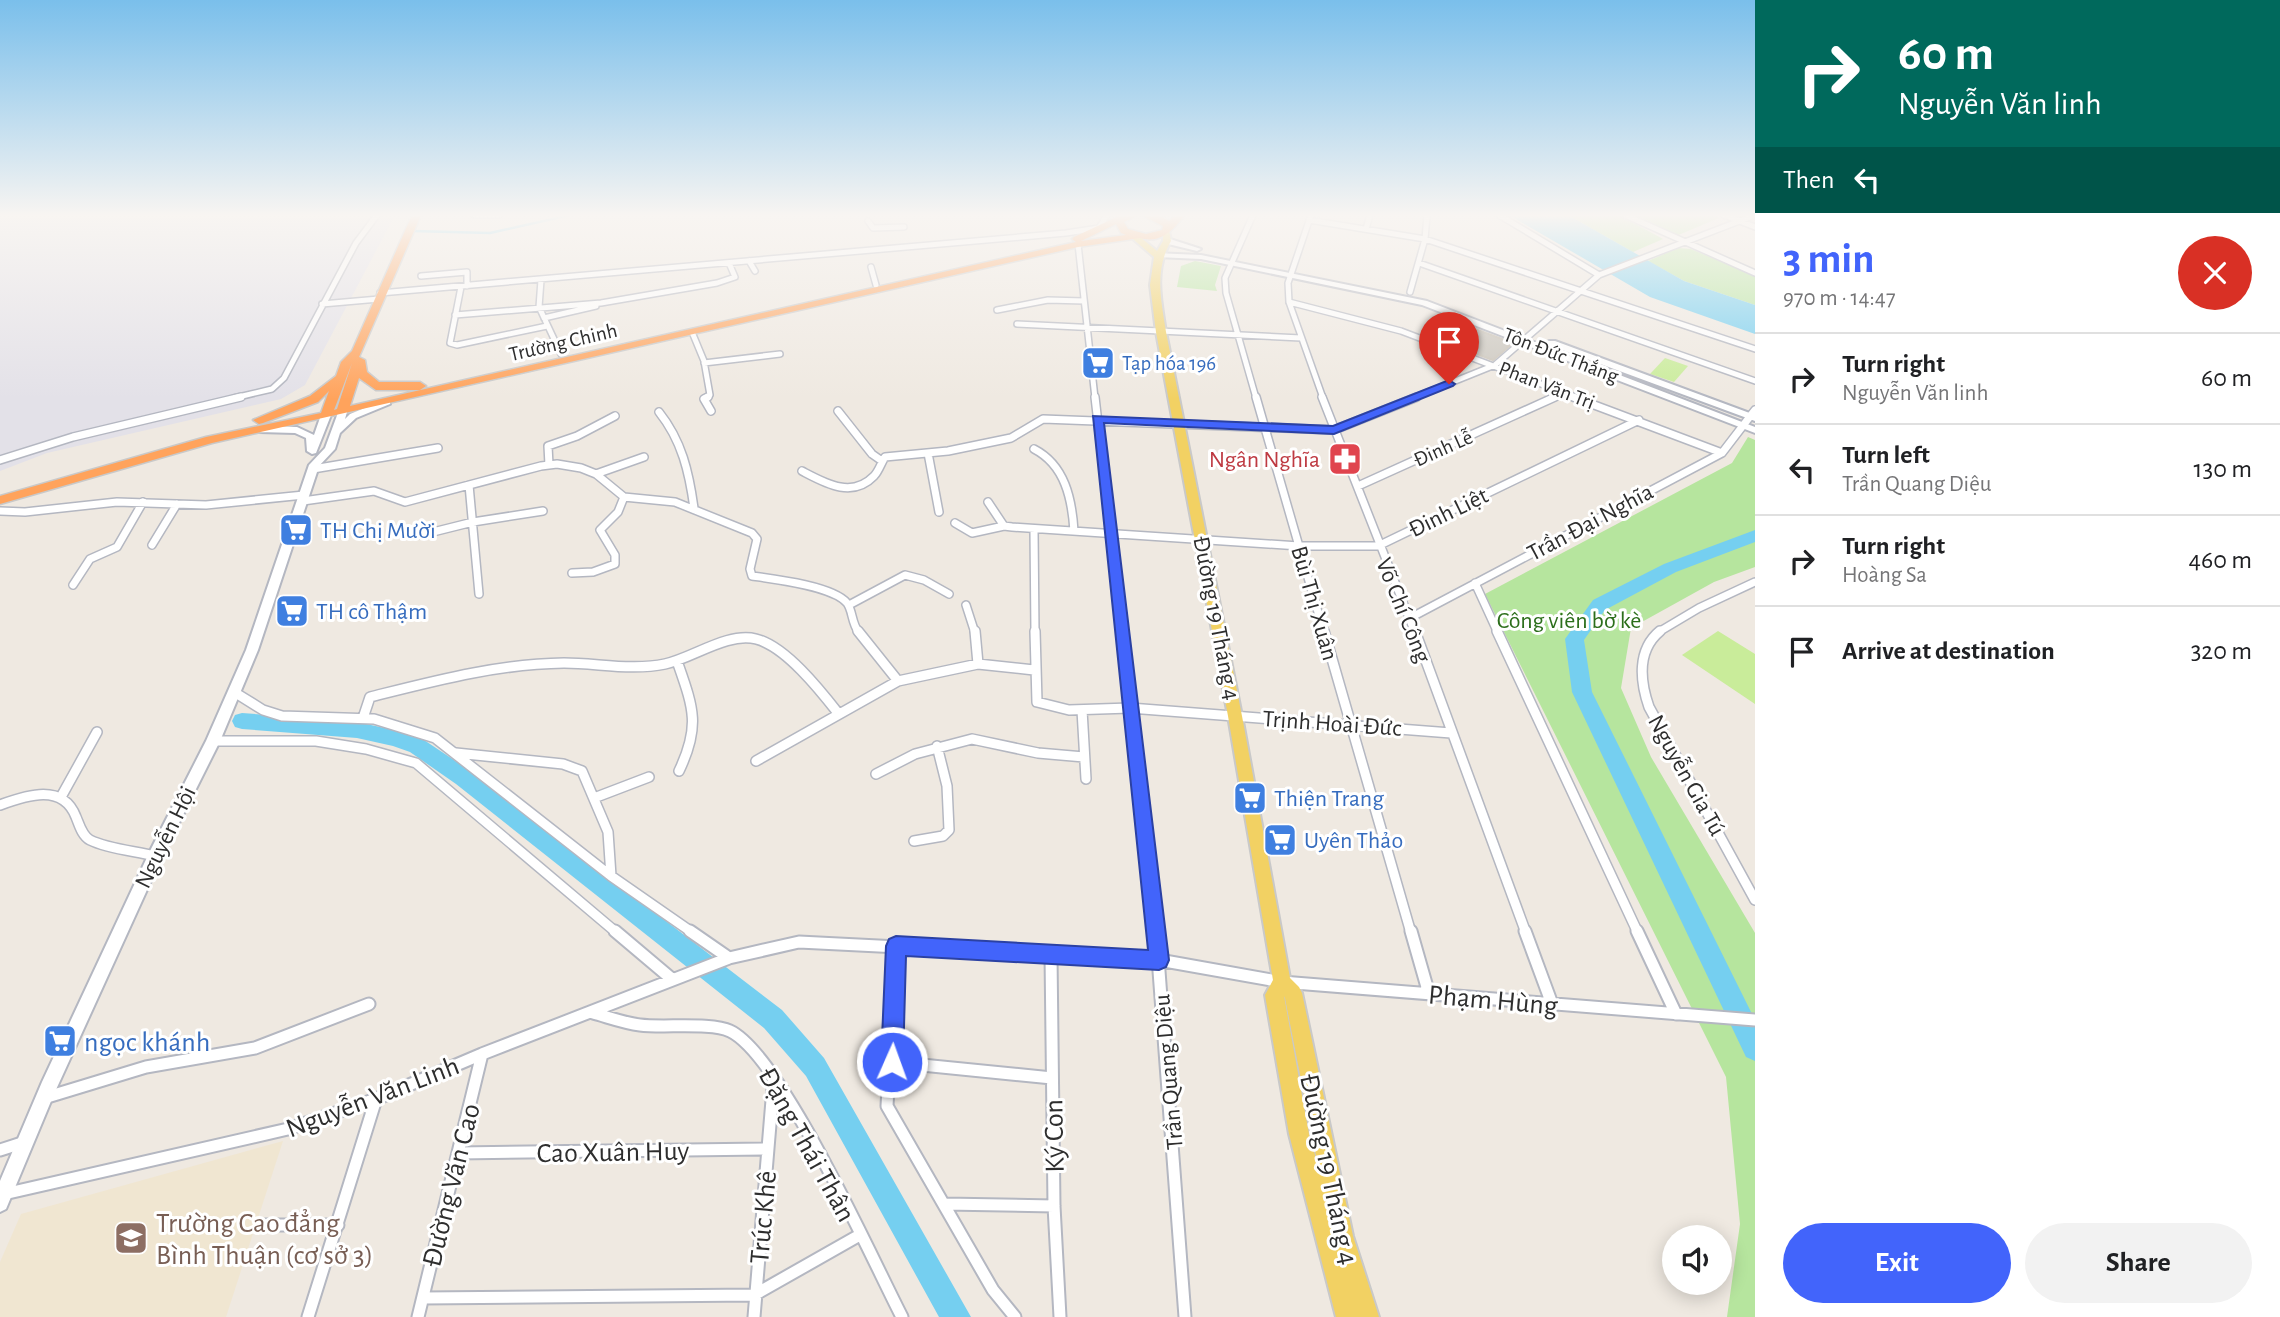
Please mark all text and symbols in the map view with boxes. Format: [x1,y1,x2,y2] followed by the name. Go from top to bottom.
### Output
[1783,28,1874,119] icon: right
[1898,30,1994,79] text: 60 m
[1898,88,2102,120] text: Nguyễn Văn linh
[1848,161,1886,199] icon: left
[1783,167,1834,193] text: Then
[2178,236,2252,310] button: close
[1783,238,1875,280] text: 3 min
[1783,287,1896,310] text: 970 m · 14:47
[1419,312,1479,384] pin
[507,320,619,365] street label: Trường Chinh
[1430,323,1468,361] icon: arrive
[1500,324,1622,387] street label: Tôn Đức Thắng
[1079,344,1117,382] supermarket icon: Tạp hóa 196
[1842,351,1945,377] text: Turn right
[1122,353,1216,374] place label: Tạp hóa 196
[1496,358,1598,413] street label: Phan Văn Trị
[1783,360,1821,398] icon: right
[2201,365,2252,391] text: 60 m
[1842,382,1988,405] text: Nguyễn Văn linh
[1410,425,1476,471] street label: Đinh Lễ
[1326,440,1364,478] pharmacy icon: Ngân Nghĩa
[1842,442,1930,468] text: Turn left
[1209,448,1320,472] place label: Ngân Nghĩa
[1783,451,1821,489] icon: left
[2194,456,2252,482] text: 130 m
[1842,473,1992,496] text: Trần Quang Diệu
[1524,480,1657,566] street label: Trần Đại Nghĩa
[1405,483,1492,542] street label: Đinh Liệt
[277,511,315,549] supermarket icon: TH Chị Mười
[320,519,436,543] place label: TH Chị Mười
[1842,533,1945,559] text: Turn right
[1188,534,1244,702] street label: Đường 19 Tháng 4
[1783,542,1821,580] icon: right
[1286,543,1342,663] street label: Bùi Thị Xuân
[2188,547,2252,573] text: 460 m
[1371,555,1435,666] street label: Võ Chí Công
[1842,564,1927,587] text: Hoàng Sa
[273,592,311,630] supermarket icon: TH cô Thậm
[316,600,427,624] place label: TH cô Thậm
[1497,609,1641,633] park label: Công viên bờ kè
[1783,633,1821,671] icon: arrive
[1842,638,2055,664] text: Arrive at destination
[2191,638,2252,664] text: 320 m
[1262,707,1402,741] street label: Trịnh Hoài Đức
[1643,710,1730,840] street label: Nguyễn Gia Tú
[1231,779,1269,817] supermarket icon: Thiện Trang
[130,782,201,892] street label: Nguyễn Hội
[1274,787,1384,811] place label: Thiện Trang
[1261,821,1299,859] supermarket icon: Uyên Thảo
[1304,829,1403,853] place label: Uyên Thảo
[1427,981,1559,1021] street label: Phạm Hùng
[1150,993,1188,1151] street label: Trần Quang Diệu
[41,1022,79,1060] supermarket icon: ngọc khánh
[855,1025,929,1099] position arrow
[84,1029,210,1057] place label: ngọc khánh
[282,1051,463,1144] street label: Nguyễn Văn Linh
[752,1063,860,1227] street label: Đặng Thái Thân
[1294,1071,1362,1267] street label: Đường 19 Tháng 4
[1040,1099,1070,1173] street label: Ký Con
[418,1101,486,1270] street label: Đường Văn Cao
[536,1138,690,1168] street label: Cao Xuân Huy
[746,1169,782,1265] street label: Trúc Khê
[156,1208,373,1270] place label: Trường Cao đẳng Bình Thuận (cơ sở 3)
[112,1219,150,1257] school or university icon: Trường Cao đẳng Bình Thuận (cơ sở 3)
[1783,1223,2011,1303] button: Exit
[2025,1223,2252,1303] button: Share
[1662,1225,1732,1295] map controls
[1662,1225,1732,1295] button: sound

